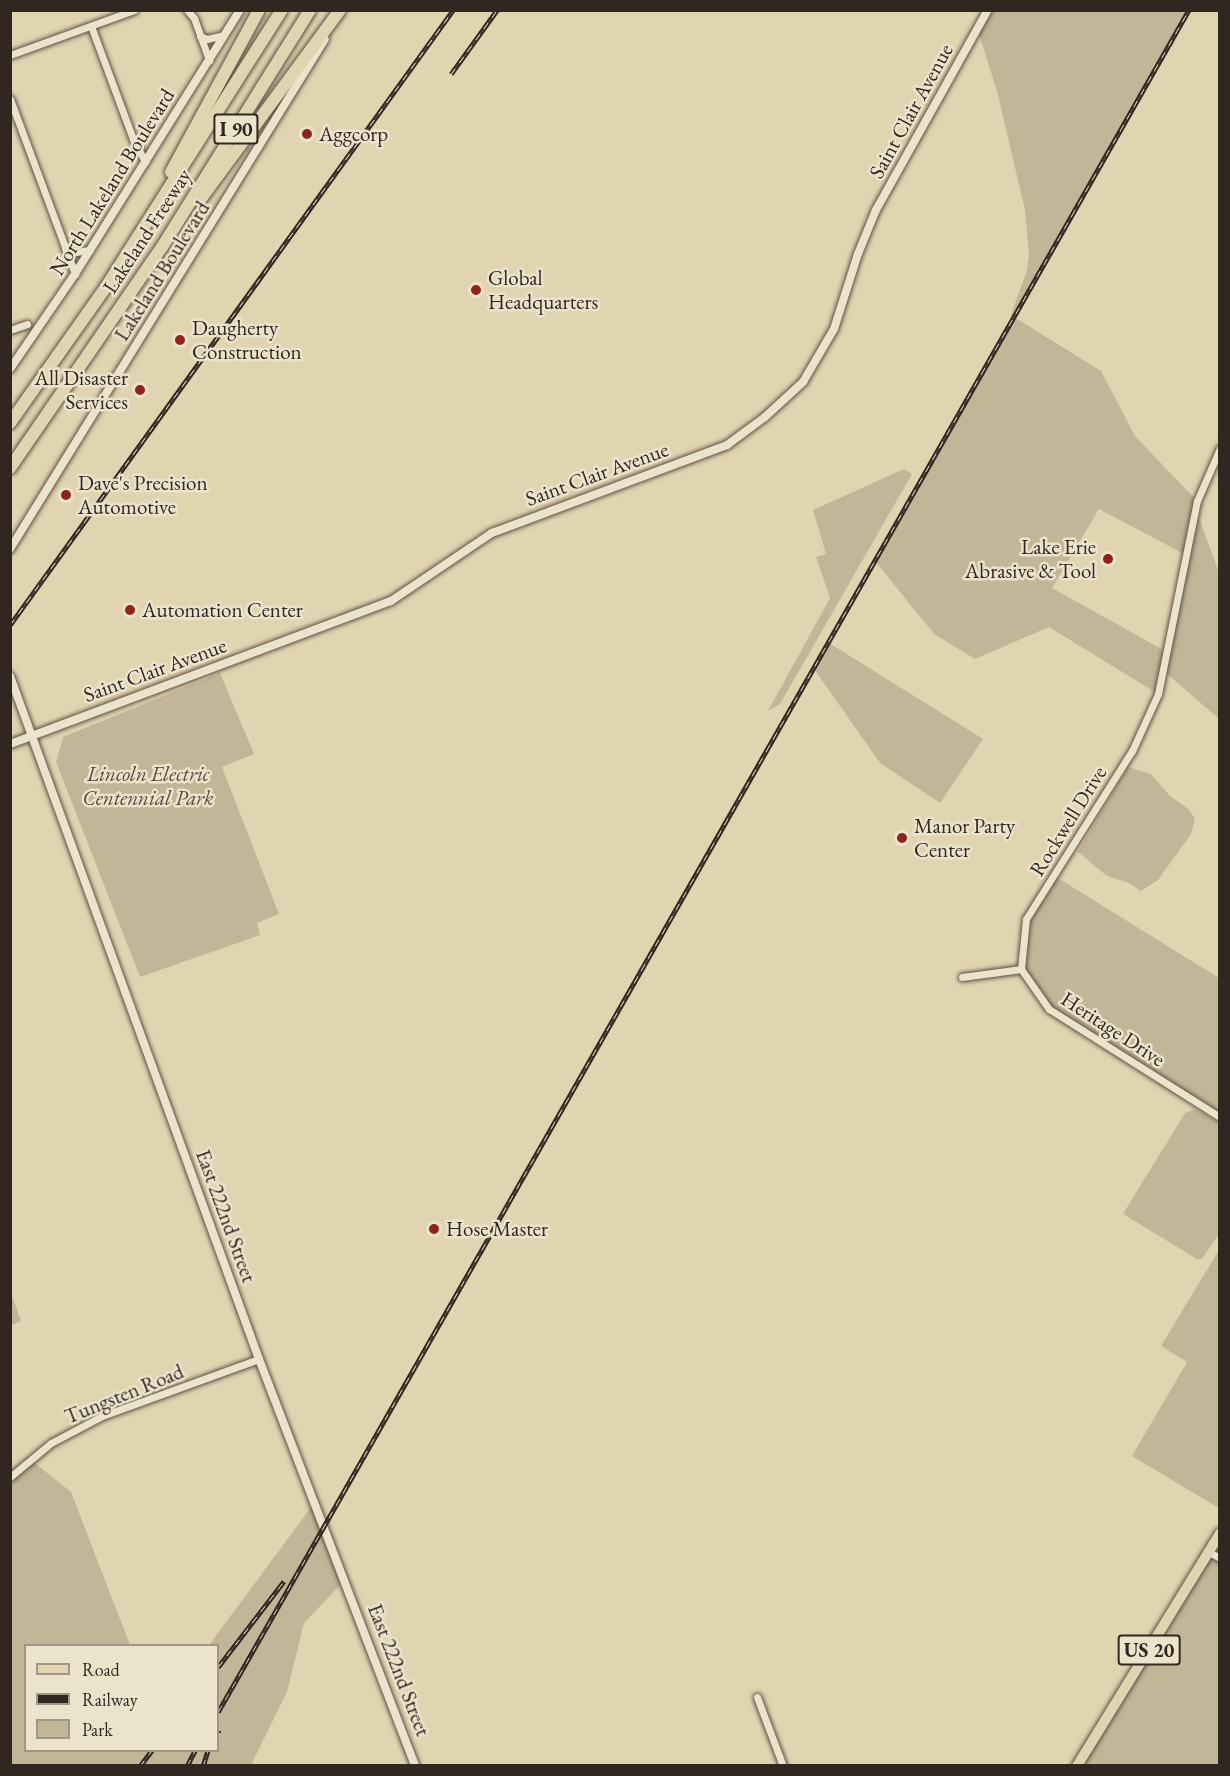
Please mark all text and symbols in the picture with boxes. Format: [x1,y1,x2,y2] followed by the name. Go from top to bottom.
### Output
[864,39,958,183] street label: Saint Clair Avenue
[44,84,180,280] street label: North Lakeland Boulevard
[212,112,260,146] road number: I 90
[319,121,388,147] place label: Aggcorp
[300,127,314,141] marker: Aggcorp
[97,164,197,298] street label: Lakeland Freeway
[109,197,215,345] street label: Lakeland Boulevard
[488,265,598,315] place label: Global Headquarters
[469,283,483,297] marker: Global Headquarters
[192,315,302,365] place label: Daugherty Construction
[173,333,187,347] marker: Daugherty Construction
[34,365,128,415] place label: All Disaster Services
[133,383,147,397] marker: All Disaster Services
[522,436,672,512] street label: Saint Clair Avenue
[78,470,208,520] place label: Dave's Precision Automotive
[59,488,73,502] marker: Dave's Precision Automotive
[965,534,1096,584] place label: Lake Erie Abrasive & Tool
[1101,552,1115,566] marker: Lake Erie Abrasive & Tool
[142,597,303,623] place label: Automation Center
[123,603,137,617] marker: Automation Center
[80,632,230,708] street label: Saint Clair Avenue
[82,761,214,811] park label: Lincoln Electric Centennial Park
[1024,761,1112,881] street label: Rockwell Drive
[914,813,1015,863] place label: Manor Party Center
[895,831,909,845] marker: Manor Party Center
[1056,986,1170,1072] street label: Heritage Drive
[190,1146,262,1286] street label: East 222nd Street
[446,1216,548,1242] place label: Hose Master
[427,1222,441,1236] marker: Hose Master
[61,1359,187,1429] street label: Tungsten Road
[362,1600,436,1740] street label: East 222nd Street
[1118,1633,1180,1667] road number: US 20
[24,1644,219,1752] legend
[82,1658,120,1681] text: Road
[82,1688,138,1711] text: Railway
[82,1718,113,1741] text: Park

